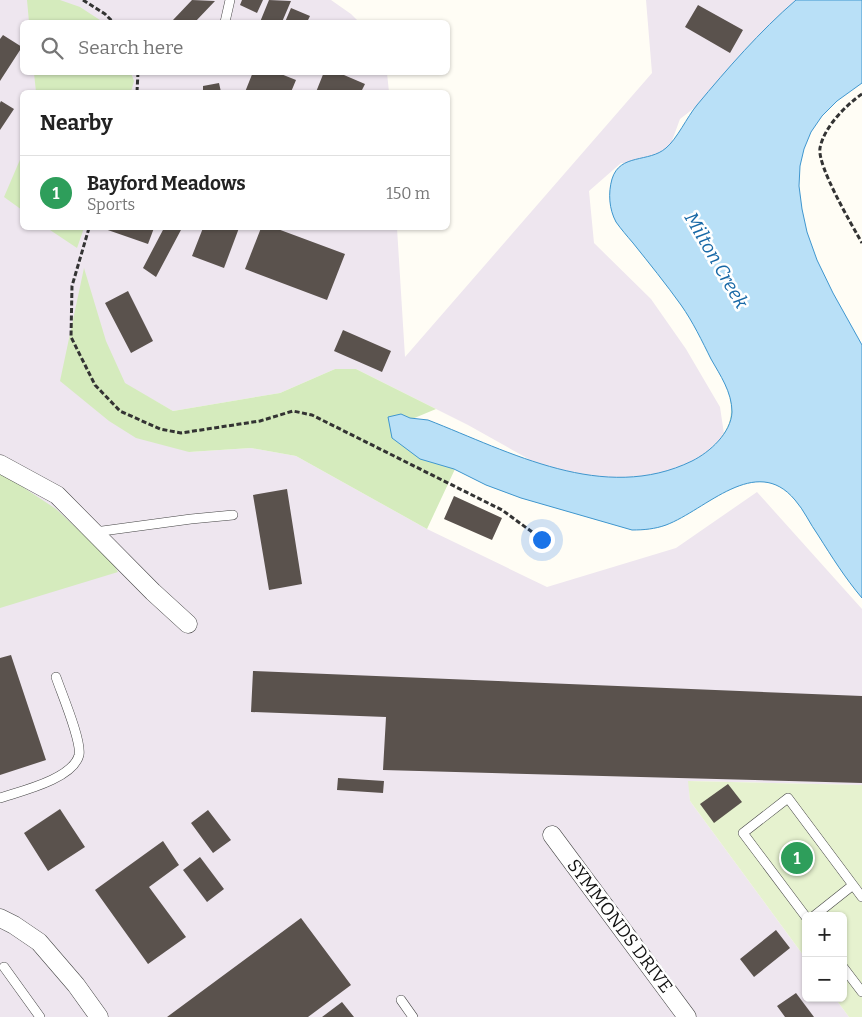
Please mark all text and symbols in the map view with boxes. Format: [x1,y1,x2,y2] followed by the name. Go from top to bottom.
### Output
[20,20,450,75] search box
[38,34,66,62] icon: search
[78,36,183,59] text: Search here
[40,110,113,136] text: Nearby
[87,172,246,195] text: Bayford Meadows
[53,184,59,203] text: 1
[386,184,430,203] text: 150 m
[87,195,135,214] text: Sports
[680,208,754,313] water label: Milton Creek
[529,527,555,553] your location
[781,839,813,877] pin: 1
[563,855,677,997] street label: SYMMONDS DRIVE
[802,912,847,1002] map controls
[802,912,847,957] button: +
[802,957,847,1002] button: −

